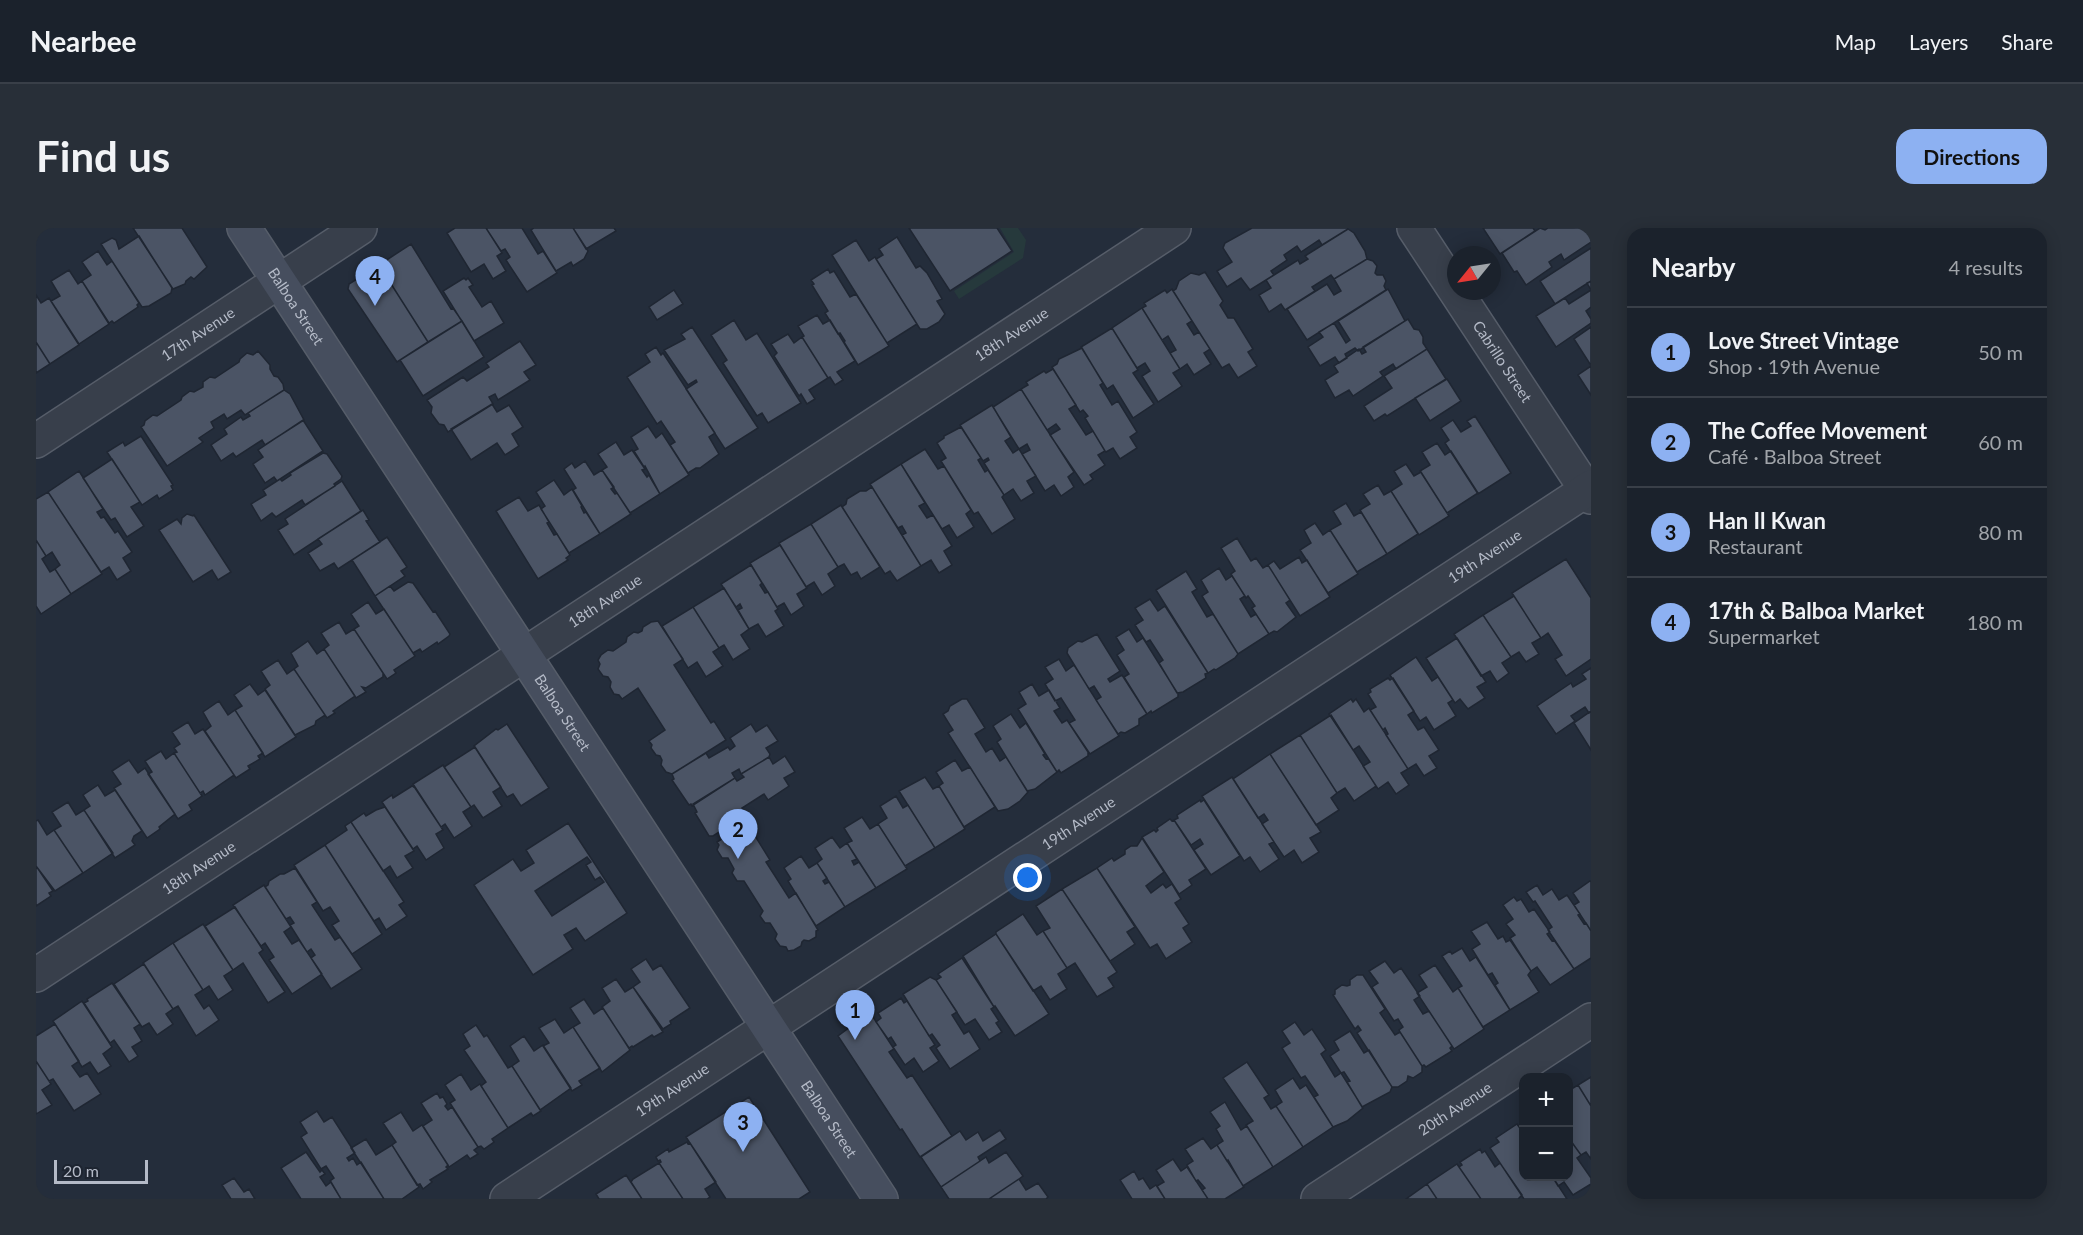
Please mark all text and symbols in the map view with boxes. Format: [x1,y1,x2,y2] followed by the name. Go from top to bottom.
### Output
[30,24,137,58] text: Nearbee
[1835,29,1876,54] text: Map
[1909,29,1968,54] text: Layers
[2001,29,2053,54] text: Share
[1896,129,2047,184] button: Directions
[36,131,170,181] text: Find us
[1447,246,1501,300] north arrow
[1651,251,1736,283] text: Nearby
[1948,255,2023,279] text: 4 results
[356,256,394,306] pin: 4
[265,264,328,348] street label: Balboa Street
[157,303,238,364] street label: 17th Avenue
[971,303,1051,364] street label: 18th Avenue
[1469,317,1536,406] street label: Cabrillo Street
[1708,327,1899,354] text: Love Street Vintage
[1665,340,1676,364] text: 1
[1978,340,2023,364] text: 50 m
[1708,354,1880,378] text: Shop · 19th Avenue
[1708,417,1927,444] text: The Coffee Movement
[1665,430,1676,454] text: 2
[1978,430,2023,454] text: 60 m
[1708,444,1882,468] text: Café · Balboa Street
[1708,507,1826,534] text: Han Il Kwan
[1665,520,1676,544] text: 3
[1978,520,2023,544] text: 80 m
[1444,525,1525,586] street label: 19th Avenue
[1708,534,1803,558] text: Restaurant
[565,570,645,631] street label: 18th Avenue
[1708,597,1924,624] text: 17th & Balboa Market
[1665,610,1676,634] text: 4
[1967,610,2023,634] text: 180 m
[1708,624,1820,648] text: Supermarket
[531,671,595,755] street label: Balboa Street
[1038,792,1118,853] street label: 19th Avenue
[718,810,758,859] pin: 2
[158,836,239,898] street label: 18th Avenue
[1013,863,1042,892] your location
[836,990,874,1040] pin: 1
[632,1059,712,1120] street label: 19th Avenue
[1519,1073,1573,1181] map controls
[1519,1073,1573,1127] button: +
[798,1077,862,1161] street label: Balboa Street
[1414,1078,1495,1139] street label: 20th Avenue
[724,1102,762,1152] pin: 3
[1519,1127,1573,1181] button: −
[54,1157,148,1184] scale bar
[63,1161,99,1180] text: 20 m

